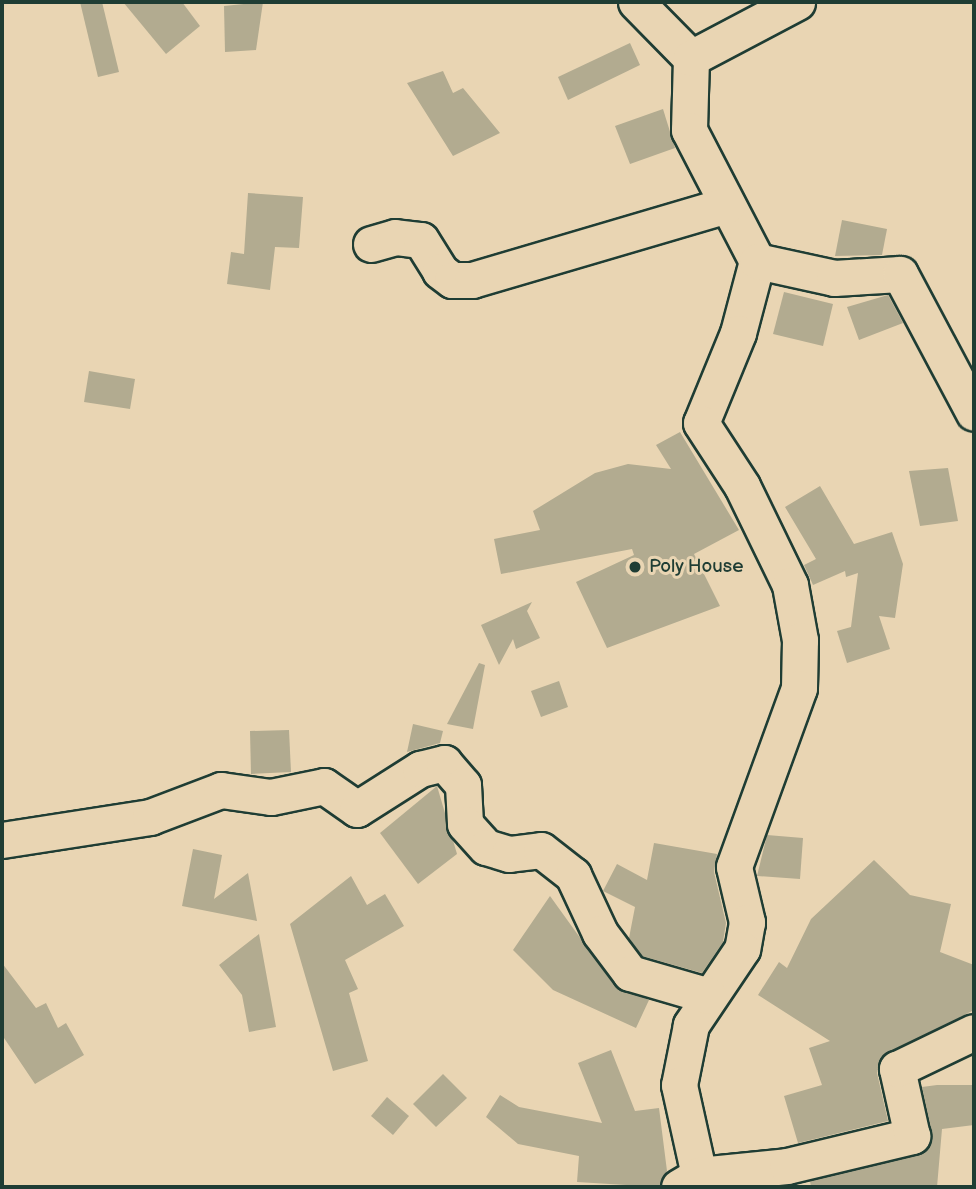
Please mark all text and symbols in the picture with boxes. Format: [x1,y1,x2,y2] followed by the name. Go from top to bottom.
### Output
[649,556,745,578] place label: Poly House
[627,559,643,575] marker: Poly House

